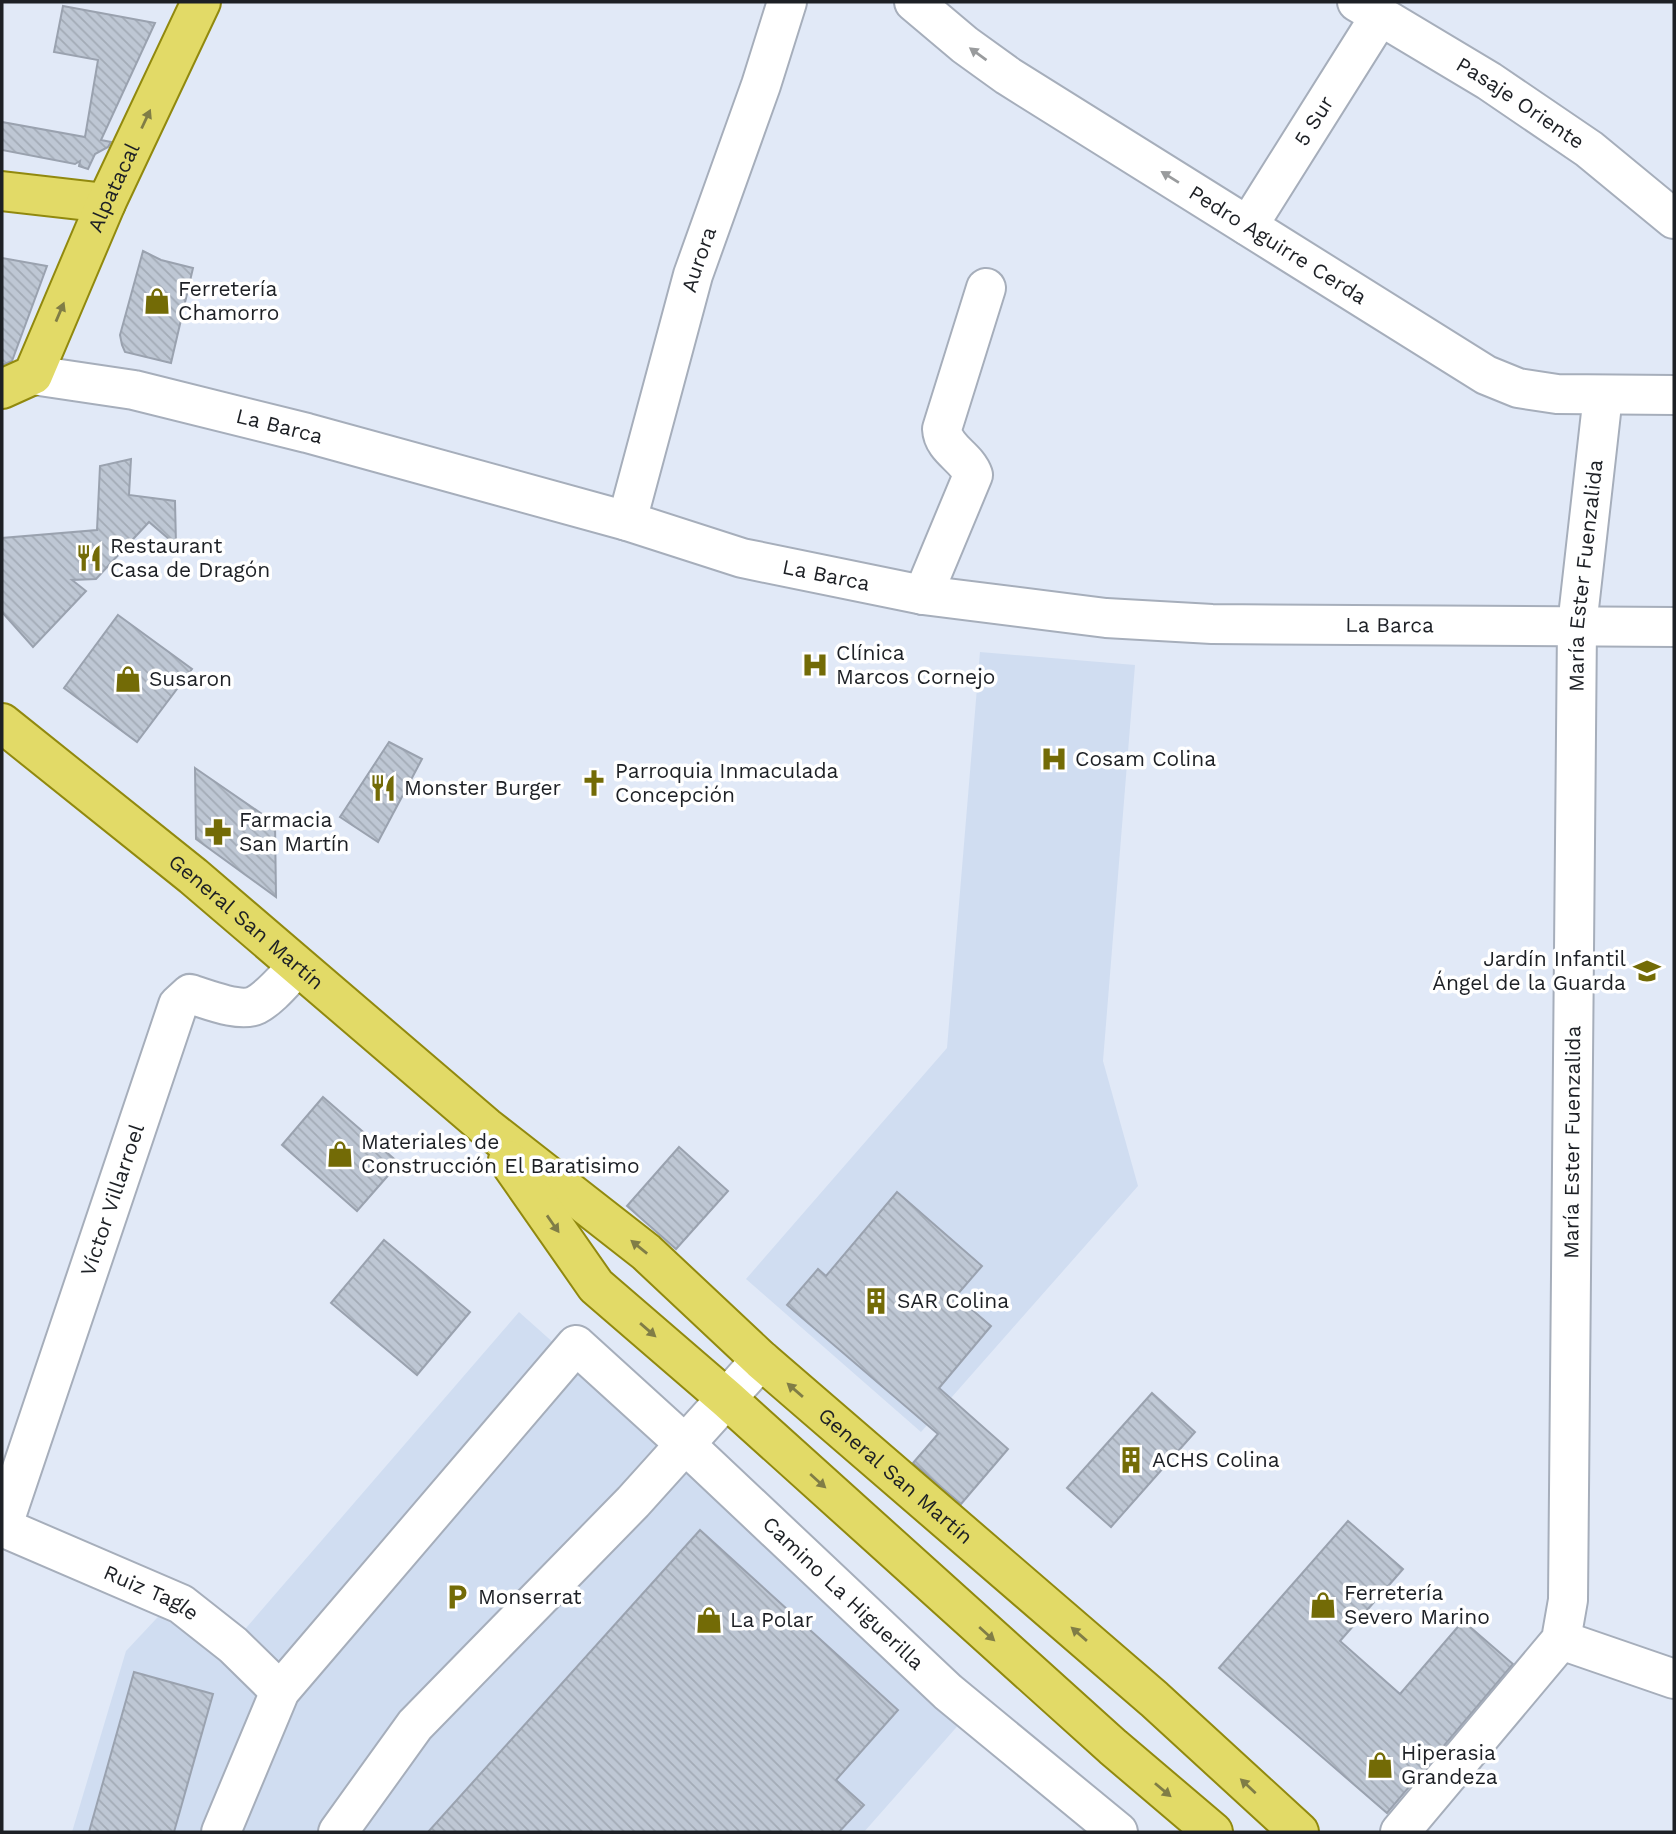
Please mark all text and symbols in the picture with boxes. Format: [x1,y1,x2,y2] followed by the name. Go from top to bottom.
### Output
[969,47,987,61] one-way arrow
[1452,51,1589,154] street label: Pasaje Oriente
[1289,91,1339,150] street label: 5 Sur
[140,109,151,129] one-way arrow
[82,138,145,236] street label: Alpatacal
[1160,171,1179,184] one-way arrow
[1185,180,1372,309] street label: Pedro Aguirre Cerda
[676,223,721,295] street label: Aurora
[178,276,279,325] place label: Ferretería Chamorro
[142,286,172,316] shop icon: Ferretería Chamorro
[55,302,66,323] one-way arrow
[234,403,326,449] street label: La Barca
[1563,458,1608,692] street label: María Ester Fuenzalida
[110,533,270,582] place label: Restaurant Casa de Dragón
[74,543,104,573] restaurant icon: Restaurant Casa de Dragón
[780,554,872,596] street label: La Barca
[1345,612,1434,637] street label: La Barca
[836,640,995,689] place label: Clínica Marcos Cornejo
[800,650,830,680] hospital icon: Clínica Marcos Cornejo
[113,664,143,694] shop icon: Susaron
[149,666,232,691] place label: Susaron
[1039,744,1069,774] hospital icon: Cosam Colina
[1075,746,1216,771] place label: Cosam Colina
[615,758,839,807] place label: Parroquia Inmaculada Concepción
[579,768,609,798] church icon: Parroquia Inmaculada Concepción
[368,773,398,803] restaurant icon: Monster Burger
[404,775,562,800] place label: Monster Burger
[239,807,349,856] place label: Farmacia San Martín
[203,817,233,847] pharmacy icon: Farmacia San Martín
[164,849,329,995] street label: General San Martín
[1432,946,1627,995] place label: Jardín Infantil Ángel de la Guarda
[1632,956,1662,986] school or university icon: Jardín Infantil Ángel de la Guarda
[1558,1025,1585,1259] street label: María Ester Fuenzalida
[75,1120,149,1279] street label: Víctor Villarroel
[361,1129,640,1178] place label: Materiales de Construcción El Baratisimo
[325,1139,355,1169] shop icon: Materiales de Construcción El Baratisimo
[546,1215,560,1233] one-way arrow
[631,1240,648,1255] one-way arrow
[861,1286,891,1316] building icon: SAR Colina
[897,1288,1009,1313] place label: SAR Colina
[639,1322,656,1337] one-way arrow
[786,1382,804,1398] one-way arrow
[814,1402,978,1549] street label: General San Martín
[1116,1445,1146,1475] building icon: ACHS Colina
[1152,1447,1280,1472] place label: ACHS Colina
[809,1473,827,1489] one-way arrow
[758,1511,929,1675] street label: Camino La Higuerilla
[100,1559,204,1625] street label: Ruiz Tagle
[1344,1580,1490,1629] place label: Ferretería Severo Marino
[442,1582,472,1612] parking icon: Monserrat
[478,1584,582,1609] place label: Monserrat
[1308,1590,1338,1620] shop icon: Ferretería Severo Marino
[694,1605,724,1635] shop icon: La Polar
[730,1607,814,1632] place label: La Polar
[978,1625,995,1641] one-way arrow
[1070,1627,1087,1642] one-way arrow
[1401,1740,1498,1789] place label: Hiperasia Grandeza
[1365,1750,1395,1780] shop icon: Hiperasia Grandeza
[1239,1778,1257,1794] one-way arrow
[1154,1782,1172,1797] one-way arrow

